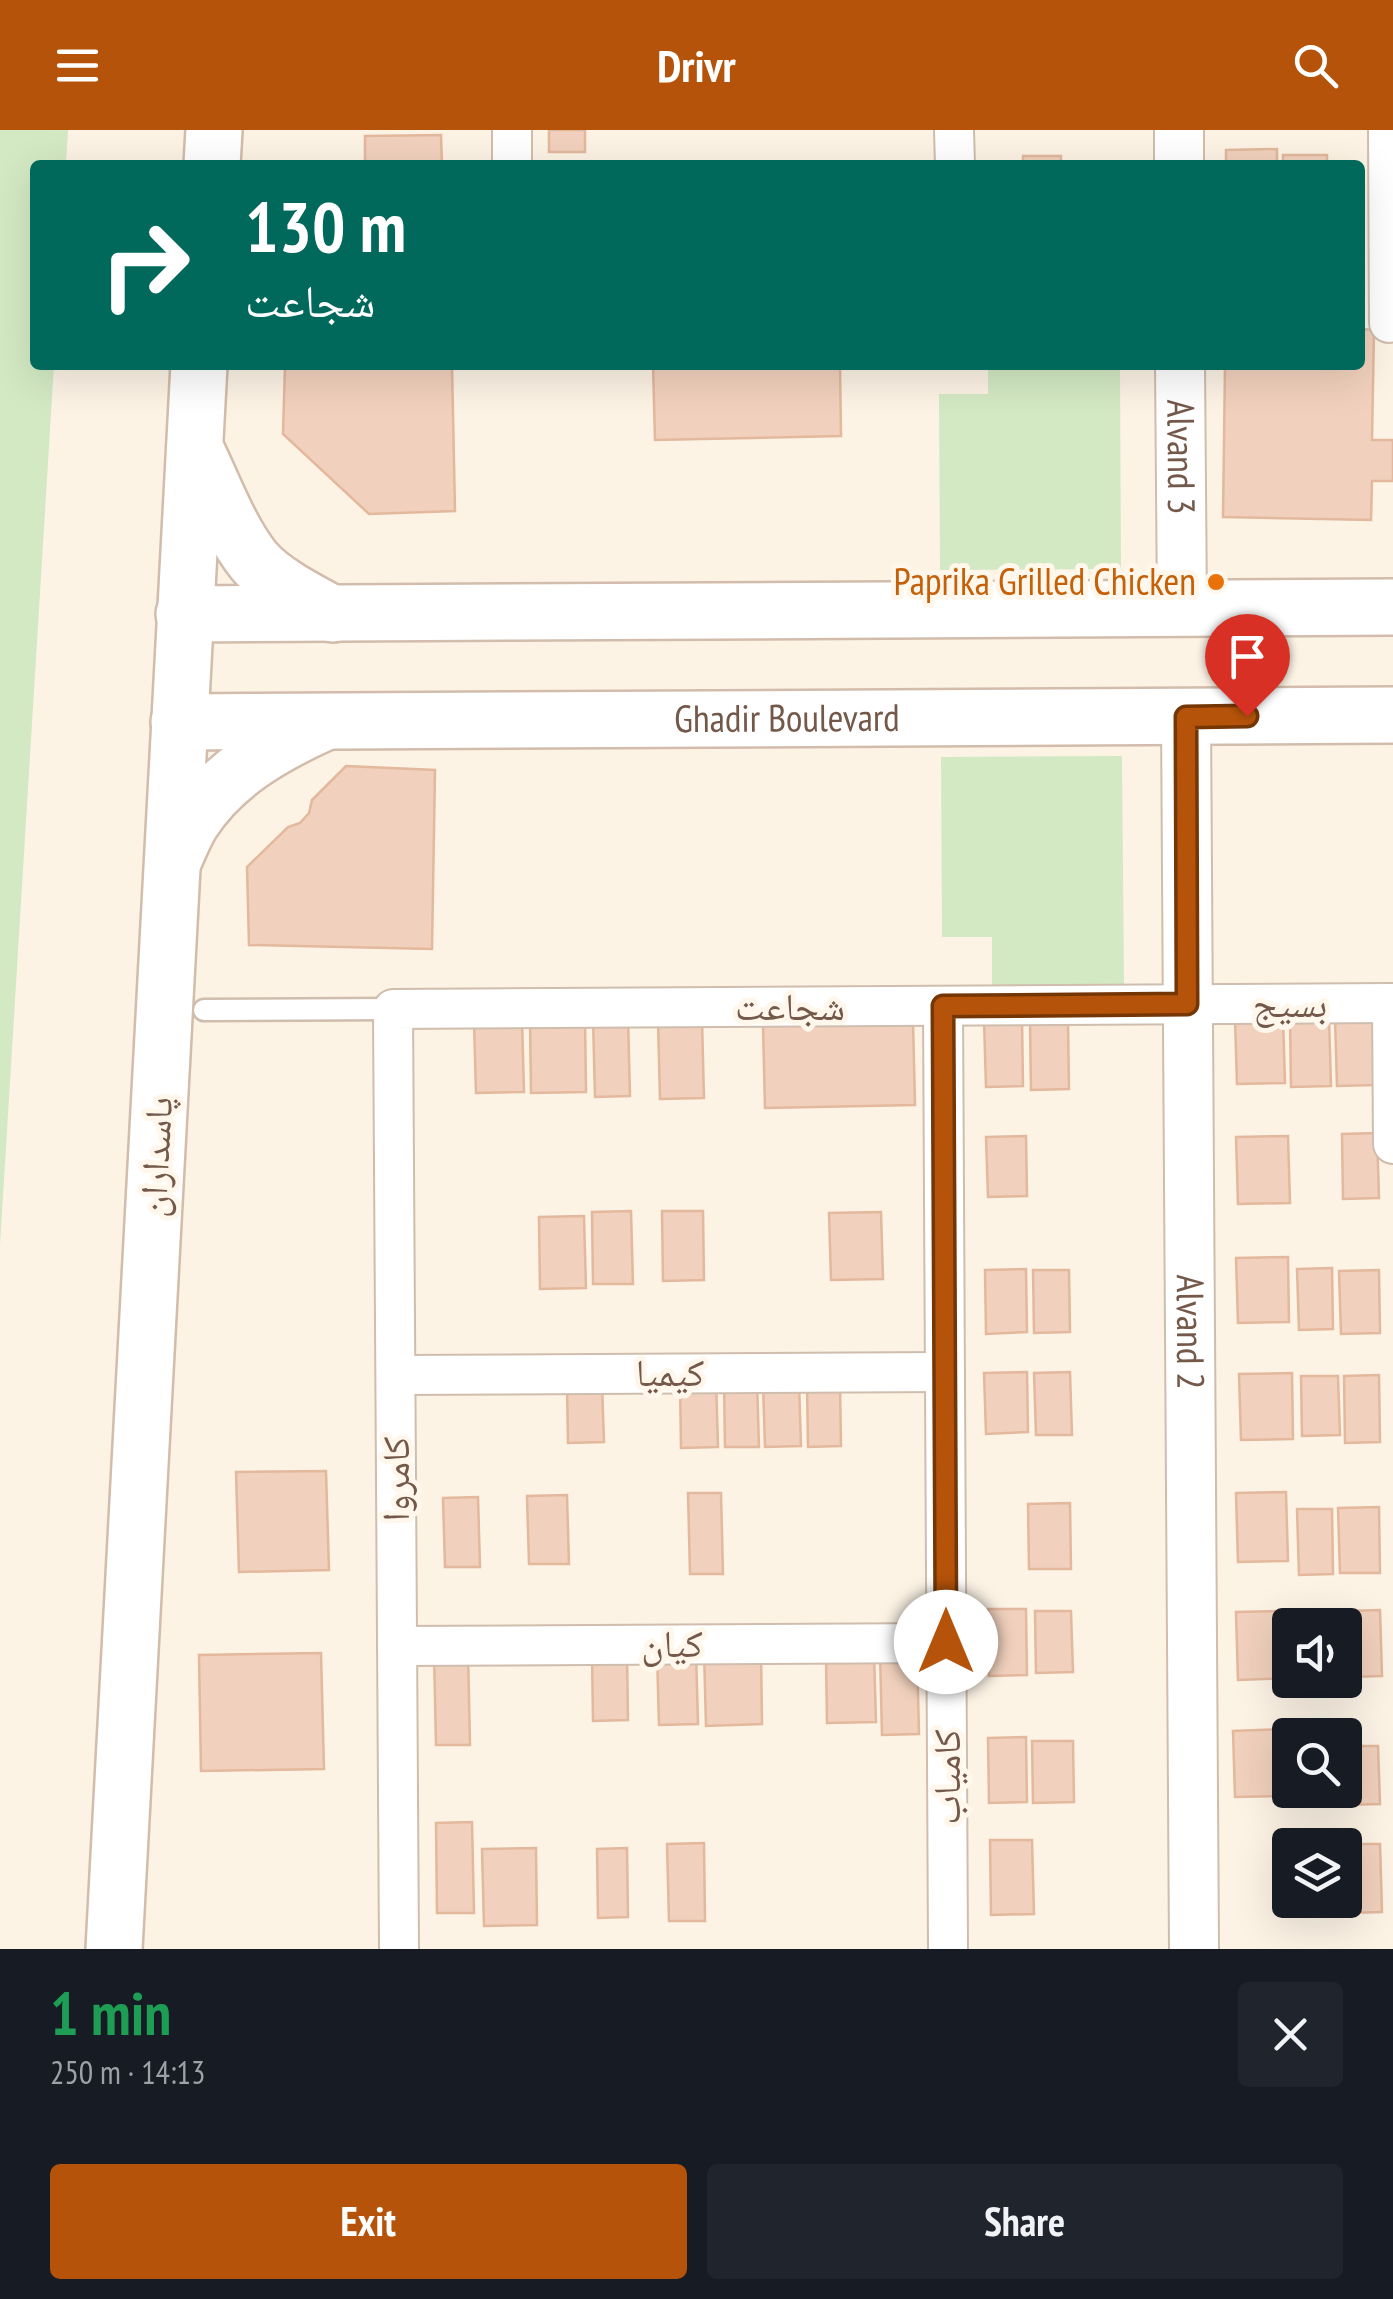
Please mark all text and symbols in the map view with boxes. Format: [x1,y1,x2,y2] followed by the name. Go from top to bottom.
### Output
[657,36,736,94] text: Drivr
[50,38,105,93] icon: menu
[1288,38,1343,93] icon: search
[245,181,406,271] text: 130 m
[80,200,210,330] icon: right
[245,271,375,329] text: شجاعت
[1157,399,1207,515] street label: Alvand 3
[894,556,1196,605] place label: Paprika Grilled Chicken
[1205,571,1227,593] marker: Paprika Grilled Chicken
[1205,614,1290,717] pin
[1220,629,1275,684] icon: arrive
[674,692,900,742] street label: Ghadir Boulevard
[1253,978,1327,1028] street label: بسیج
[735,981,845,1030] street label: شجاعت
[127,1095,182,1218] street label: پاسداران
[1167,1274,1216,1390] street label: Alvand 2
[636,1347,704,1396] street label: کیمیا
[370,1436,419,1521] street label: کامروا
[894,1590,998,1694] position arrow
[1272,1608,1362,1918] map controls
[1272,1608,1362,1698] button: sound
[641,1618,703,1667] street label: کیان
[1272,1718,1362,1808] button: search
[921,1729,970,1825] street label: کامیاب
[1272,1828,1362,1918] button: layers
[50,1974,171,2052] text: 1 min
[1238,1982,1343,2087] button: close
[50,2051,205,2093] text: 250 m · 14:13
[50,2164,687,2279] button: Exit
[707,2164,1343,2279] button: Share

